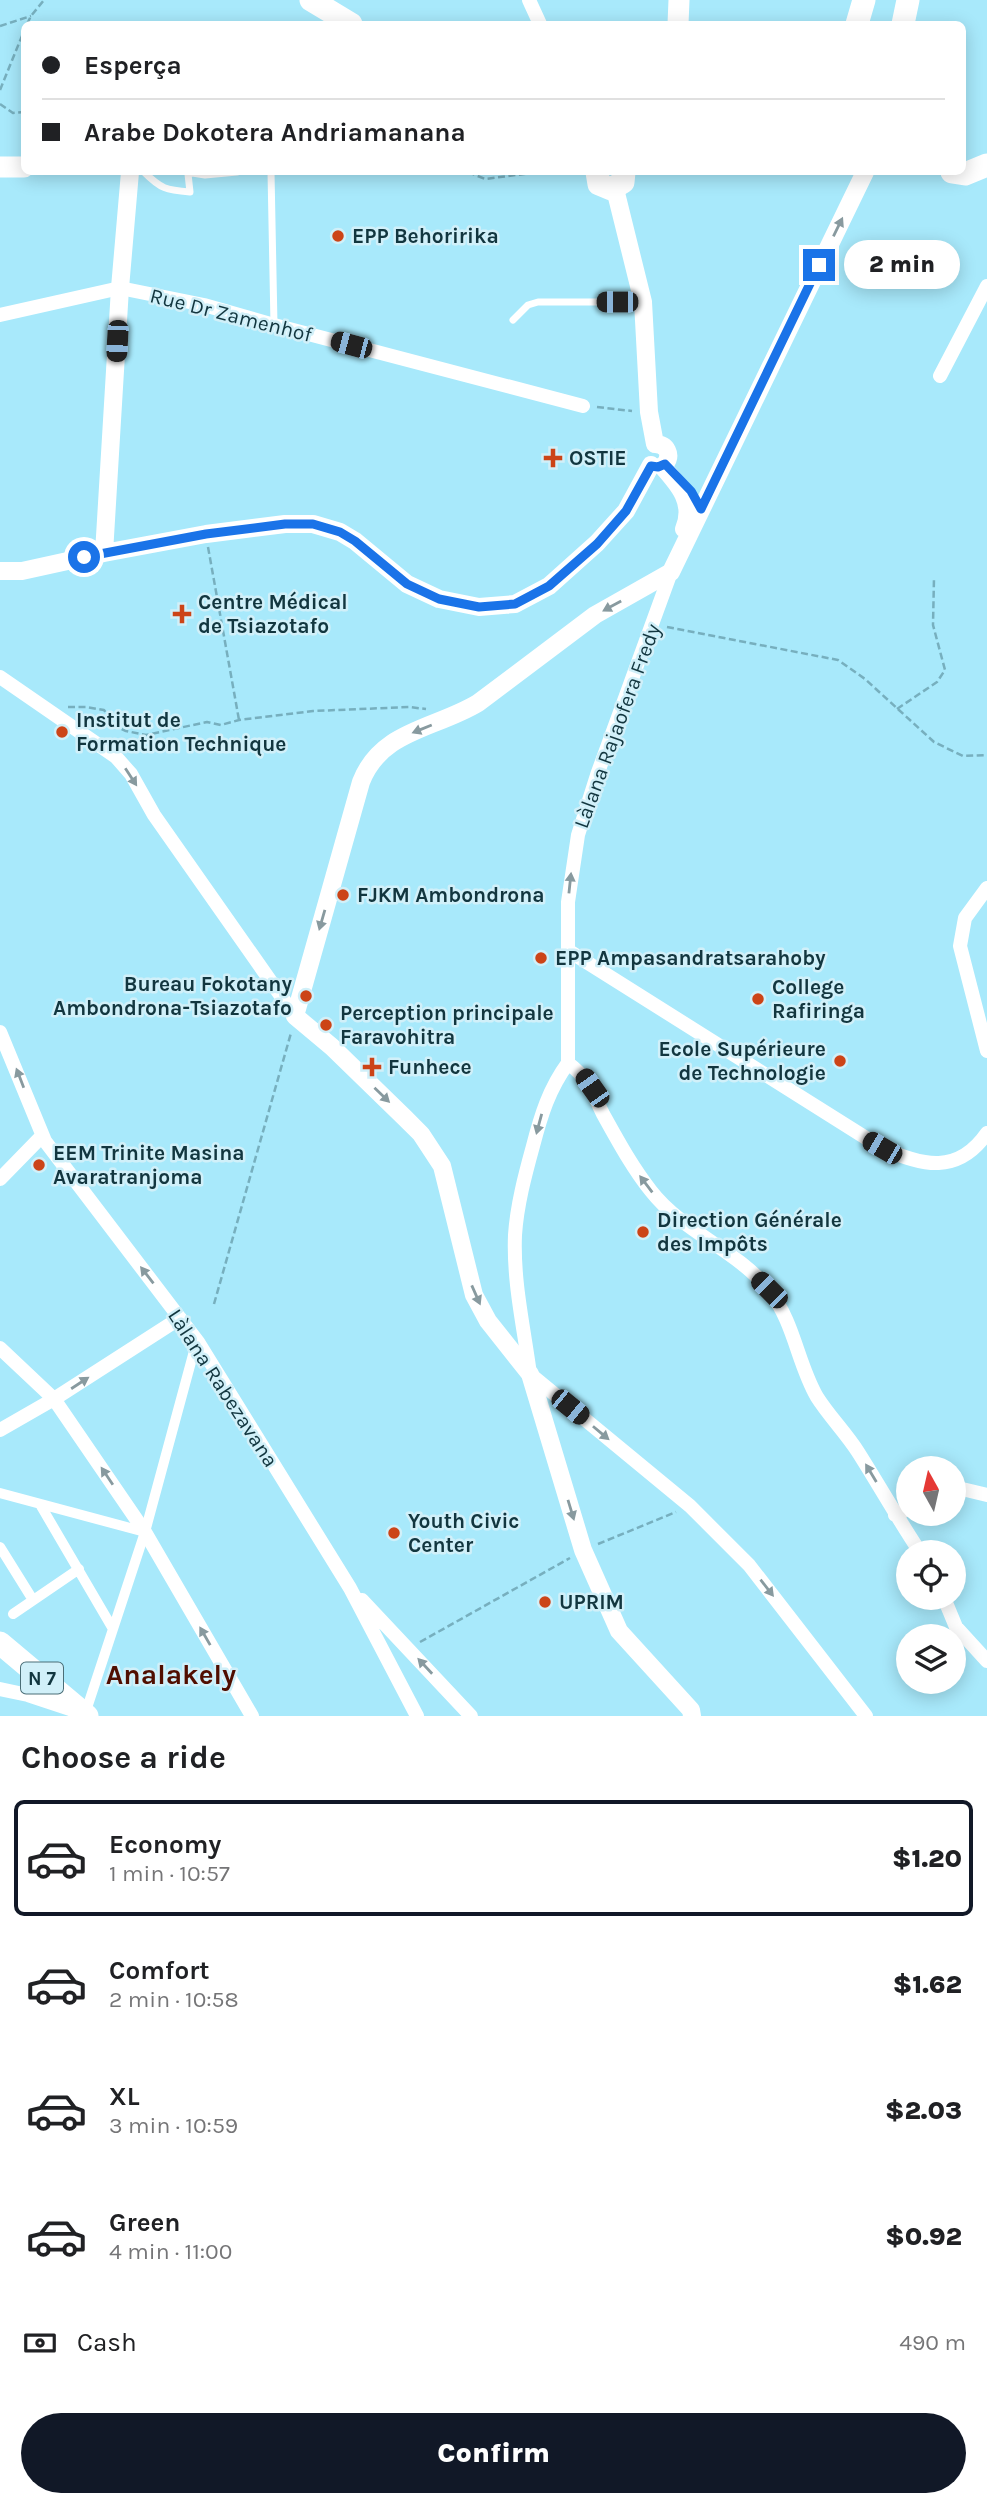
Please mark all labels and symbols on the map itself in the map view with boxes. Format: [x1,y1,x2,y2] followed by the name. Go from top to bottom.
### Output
[832,217,843,237] one-way arrow
[352,224,499,248] place label: EPP Behoririka
[330,228,346,244] marker: EPP Behoririka
[844,240,959,290] callout: 2 min
[803,249,835,281] route end
[147,283,315,347] street label: Rue Dr Zamenhof
[597,292,639,313] car
[106,319,129,363] car
[328,329,375,361] car
[569,446,627,470] place label: OSTIE
[543,448,563,468] marker: OSTIE
[68,541,100,573] route start
[198,590,348,638] place label: Centre Médical de Tsiazotafo
[602,600,622,612] one-way arrow
[172,604,192,624] marker: Centre Médical de Tsiazotafo
[569,620,665,831] street label: Làlana Rajaofera Fredy
[76,708,286,757] place label: Institut de Formation Technique
[411,723,432,734] one-way arrow
[54,724,70,740] marker: Institut de Formation Technique
[124,768,138,786] one-way arrow
[565,871,576,893] one-way arrow
[357,883,545,907] place label: FJKM Ambondrona
[335,887,351,903] marker: FJKM Ambondrona
[317,909,327,930] one-way arrow
[555,946,826,970] place label: EPP Ampasandratsarahoby
[533,950,549,966] marker: EPP Ampasandratsarahoby
[53,972,292,1020] place label: Bureau Fokotany Ambondrona-Tsiazotafo
[772,975,865,1023] place label: College Rafiringa
[298,988,314,1004] marker: Bureau Fokotany Ambondrona-Tsiazotafo
[750,991,766,1007] marker: College Rafiringa
[340,1001,554,1049] place label: Perception principale Faravohitra
[318,1017,334,1033] marker: Perception principale Faravohitra
[659,1037,826,1085] place label: Ecole Supérieure de Technologie
[832,1053,848,1069] marker: Ecole Supérieure de Technologie
[388,1055,472,1079] place label: Funhece
[362,1057,382,1077] marker: Funhece
[572,1065,613,1111] car
[14,1068,25,1089] one-way arrow
[373,1087,390,1103] one-way arrow
[533,1113,543,1134] one-way arrow
[859,1128,906,1168] car
[53,1141,245,1189] place label: EEM Trinite Masina Avaratranjoma
[31,1157,47,1173] marker: EEM Trinite Masina Avaratranjoma
[638,1176,653,1194] one-way arrow
[657,1208,842,1256] place label: Direction Générale des Impôts
[635,1224,651,1240] marker: Direction Générale des Impôts
[139,1267,154,1285] one-way arrow
[747,1268,792,1312] car
[470,1285,481,1306] one-way arrow
[163,1304,283,1472] street label: Làlana Rabezavana
[70,1376,90,1389] one-way arrow
[548,1386,593,1428] car
[593,1425,610,1440] one-way arrow
[896,1456,966,1526] north arrow
[865,1464,877,1483] one-way arrow
[100,1466,113,1486] one-way arrow
[566,1499,576,1520] one-way arrow
[408,1509,519,1557] place label: Youth Civic Center
[386,1525,402,1541] marker: Youth Civic Center
[760,1579,774,1597] one-way arrow
[559,1590,624,1614] place label: UPRIM
[537,1594,553,1610] marker: UPRIM
[199,1626,211,1645] one-way arrow
[106,1658,236,1691] district label: Analakely
[416,1658,433,1675] one-way arrow
[21,1662,63,1694] road number: N 7

